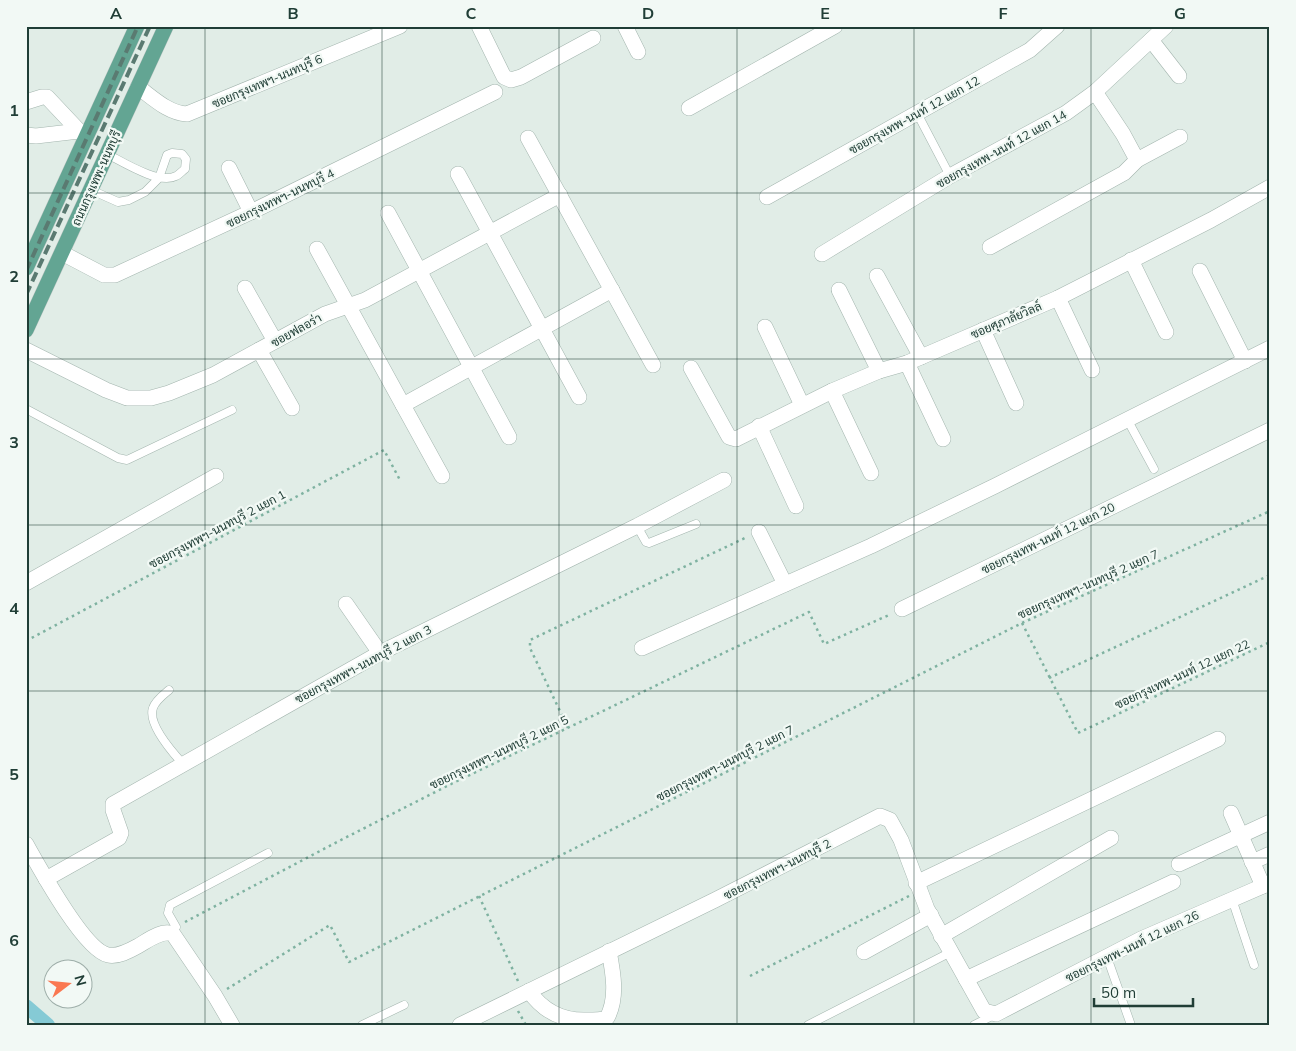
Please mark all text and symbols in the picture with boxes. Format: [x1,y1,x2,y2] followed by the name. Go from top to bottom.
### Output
[110,3,122,23] text: A
[287,3,299,23] text: B
[466,3,477,23] text: C
[642,3,654,23] text: D
[820,3,830,23] text: E
[998,3,1008,23] text: F
[1174,3,1186,23] text: G
[210,51,325,113] street label: ซอยกรุงเทพฯ-นนทบุรี 6
[846,73,983,159] street label: ซอยกรุงเทพ-นนท์ 12 แยก 12
[9,100,19,120] text: 1
[933,107,1070,193] street label: ซอยกรุงเทพ-นนท์ 12 แยก 14
[68,128,126,229] street label: ถนนกรุงเทพ-นนทบุรี
[223,165,337,233] street label: ซอยกรุงเทพฯ-นนทบุรี 4
[9,266,19,286] text: 2
[968,298,1045,344] street label: ซอยศุภาลัยวิลล์
[268,310,324,350] street label: ซอยฟลอร่า
[9,432,19,452] text: 3
[146,487,289,573] street label: ซอยกรุงเทพฯ-นนทบุรี 2 แยก 1
[979,499,1118,579] street label: ซอยกรุงเทพ-นนท์ 12 แยก 20
[1015,546,1162,624] street label: ซอยกรุงเทพฯ-นนทบุรี 2 แยก 7
[9,598,19,618] text: 4
[292,622,435,708] street label: ซอยกรุงเทพฯ-นนทบุรี 2 แยก 3
[1112,636,1253,714] street label: ซอยกรุงเทพ-นนท์ 12 แยก 22
[427,712,572,794] street label: ซอยกรุงเทพฯ-นนทบุรี 2 แยก 5
[654,722,797,806] street label: ซอยกรุงเทพฯ-นนทบุรี 2 แยก 7
[9,764,19,784] text: 5
[721,835,834,904] street label: ซอยกรุงเทพฯ-นนทบุรี 2
[1063,907,1202,987] street label: ซอยกรุงเทพ-นนท์ 12 แยก 26
[9,930,19,950] text: 6
[42,958,92,1008] north arrow
[70,973,91,988] text: N
[1094,976,1192,1008] scale bar
[1101,983,1136,1002] text: 50 m

